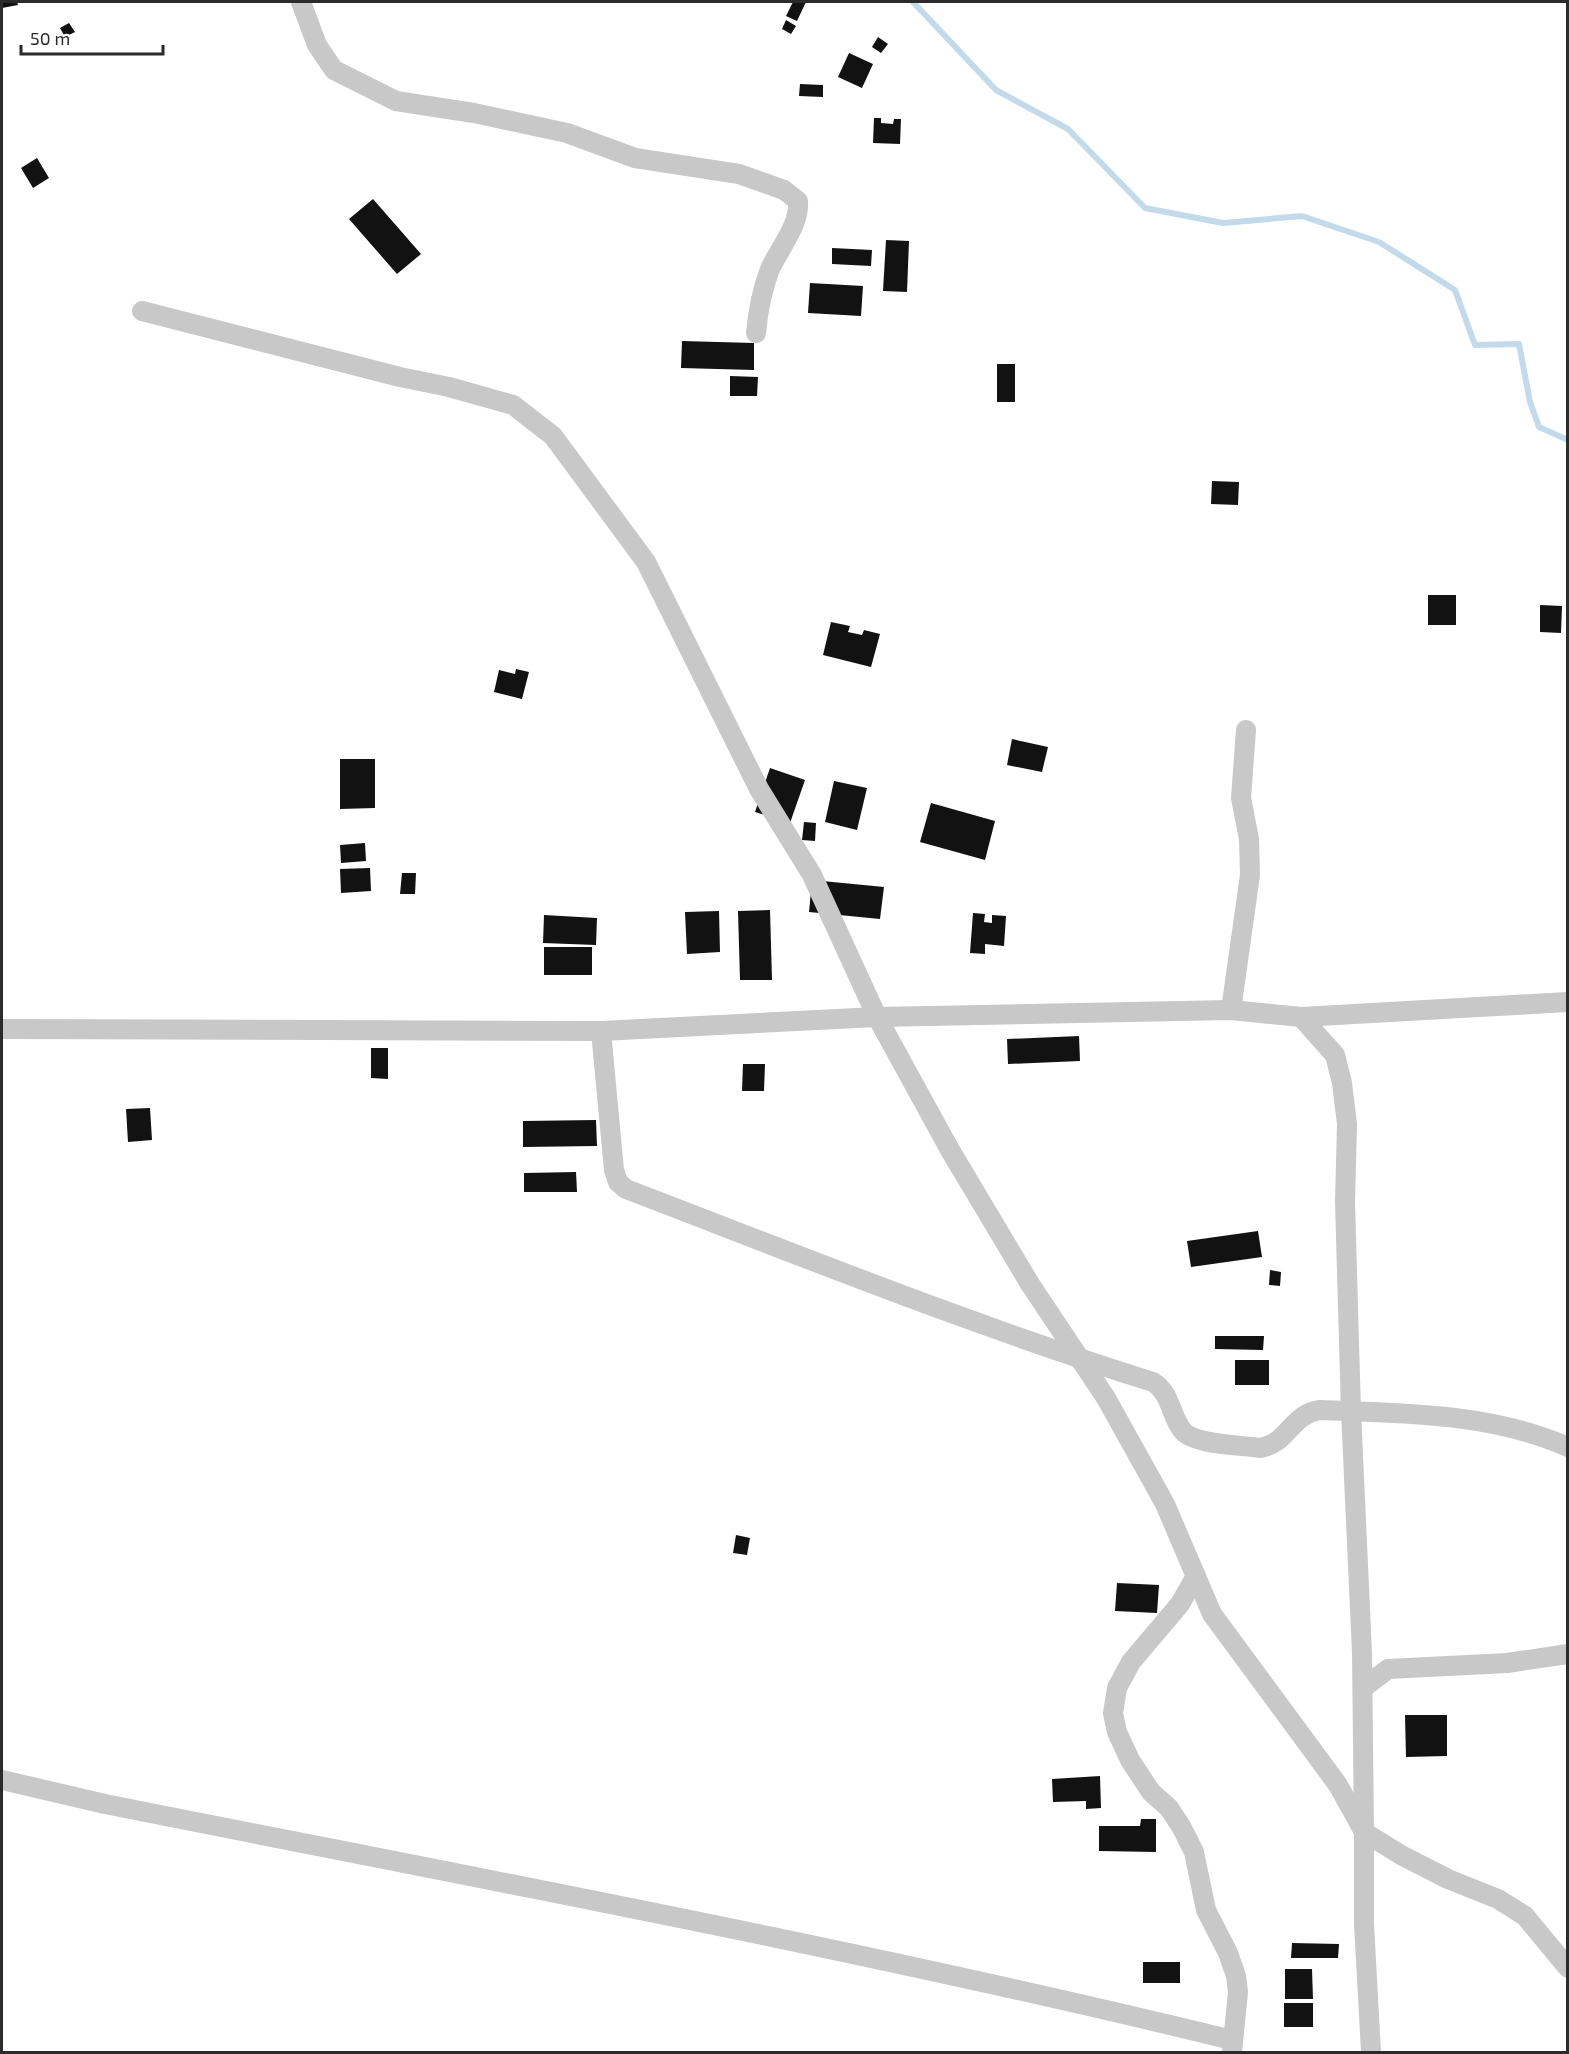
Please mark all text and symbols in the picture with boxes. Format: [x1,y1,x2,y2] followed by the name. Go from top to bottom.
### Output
[21,18,164,56] scale bar
[30,27,70,49] text: 50 m

